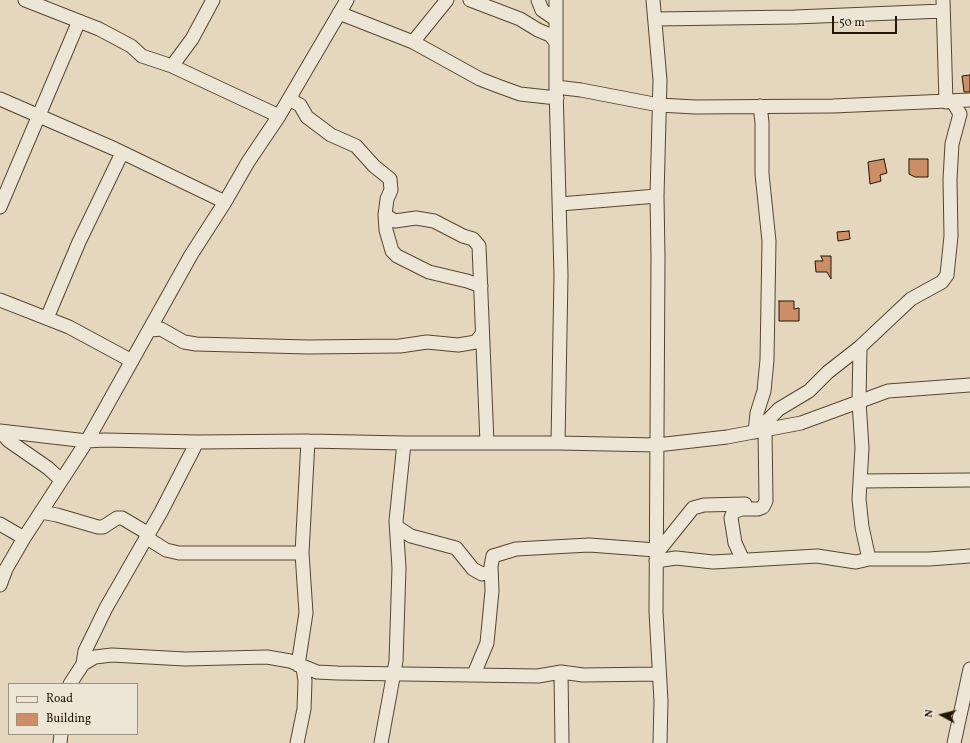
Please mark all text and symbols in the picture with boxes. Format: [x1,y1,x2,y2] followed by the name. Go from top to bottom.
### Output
[834,8,899,34] scale bar
[839,15,865,31] text: 50 m
[8,683,138,735] legend
[46,691,73,707] text: Road
[922,695,962,735] north arrow
[922,709,938,718] text: N
[46,711,91,727] text: Building

